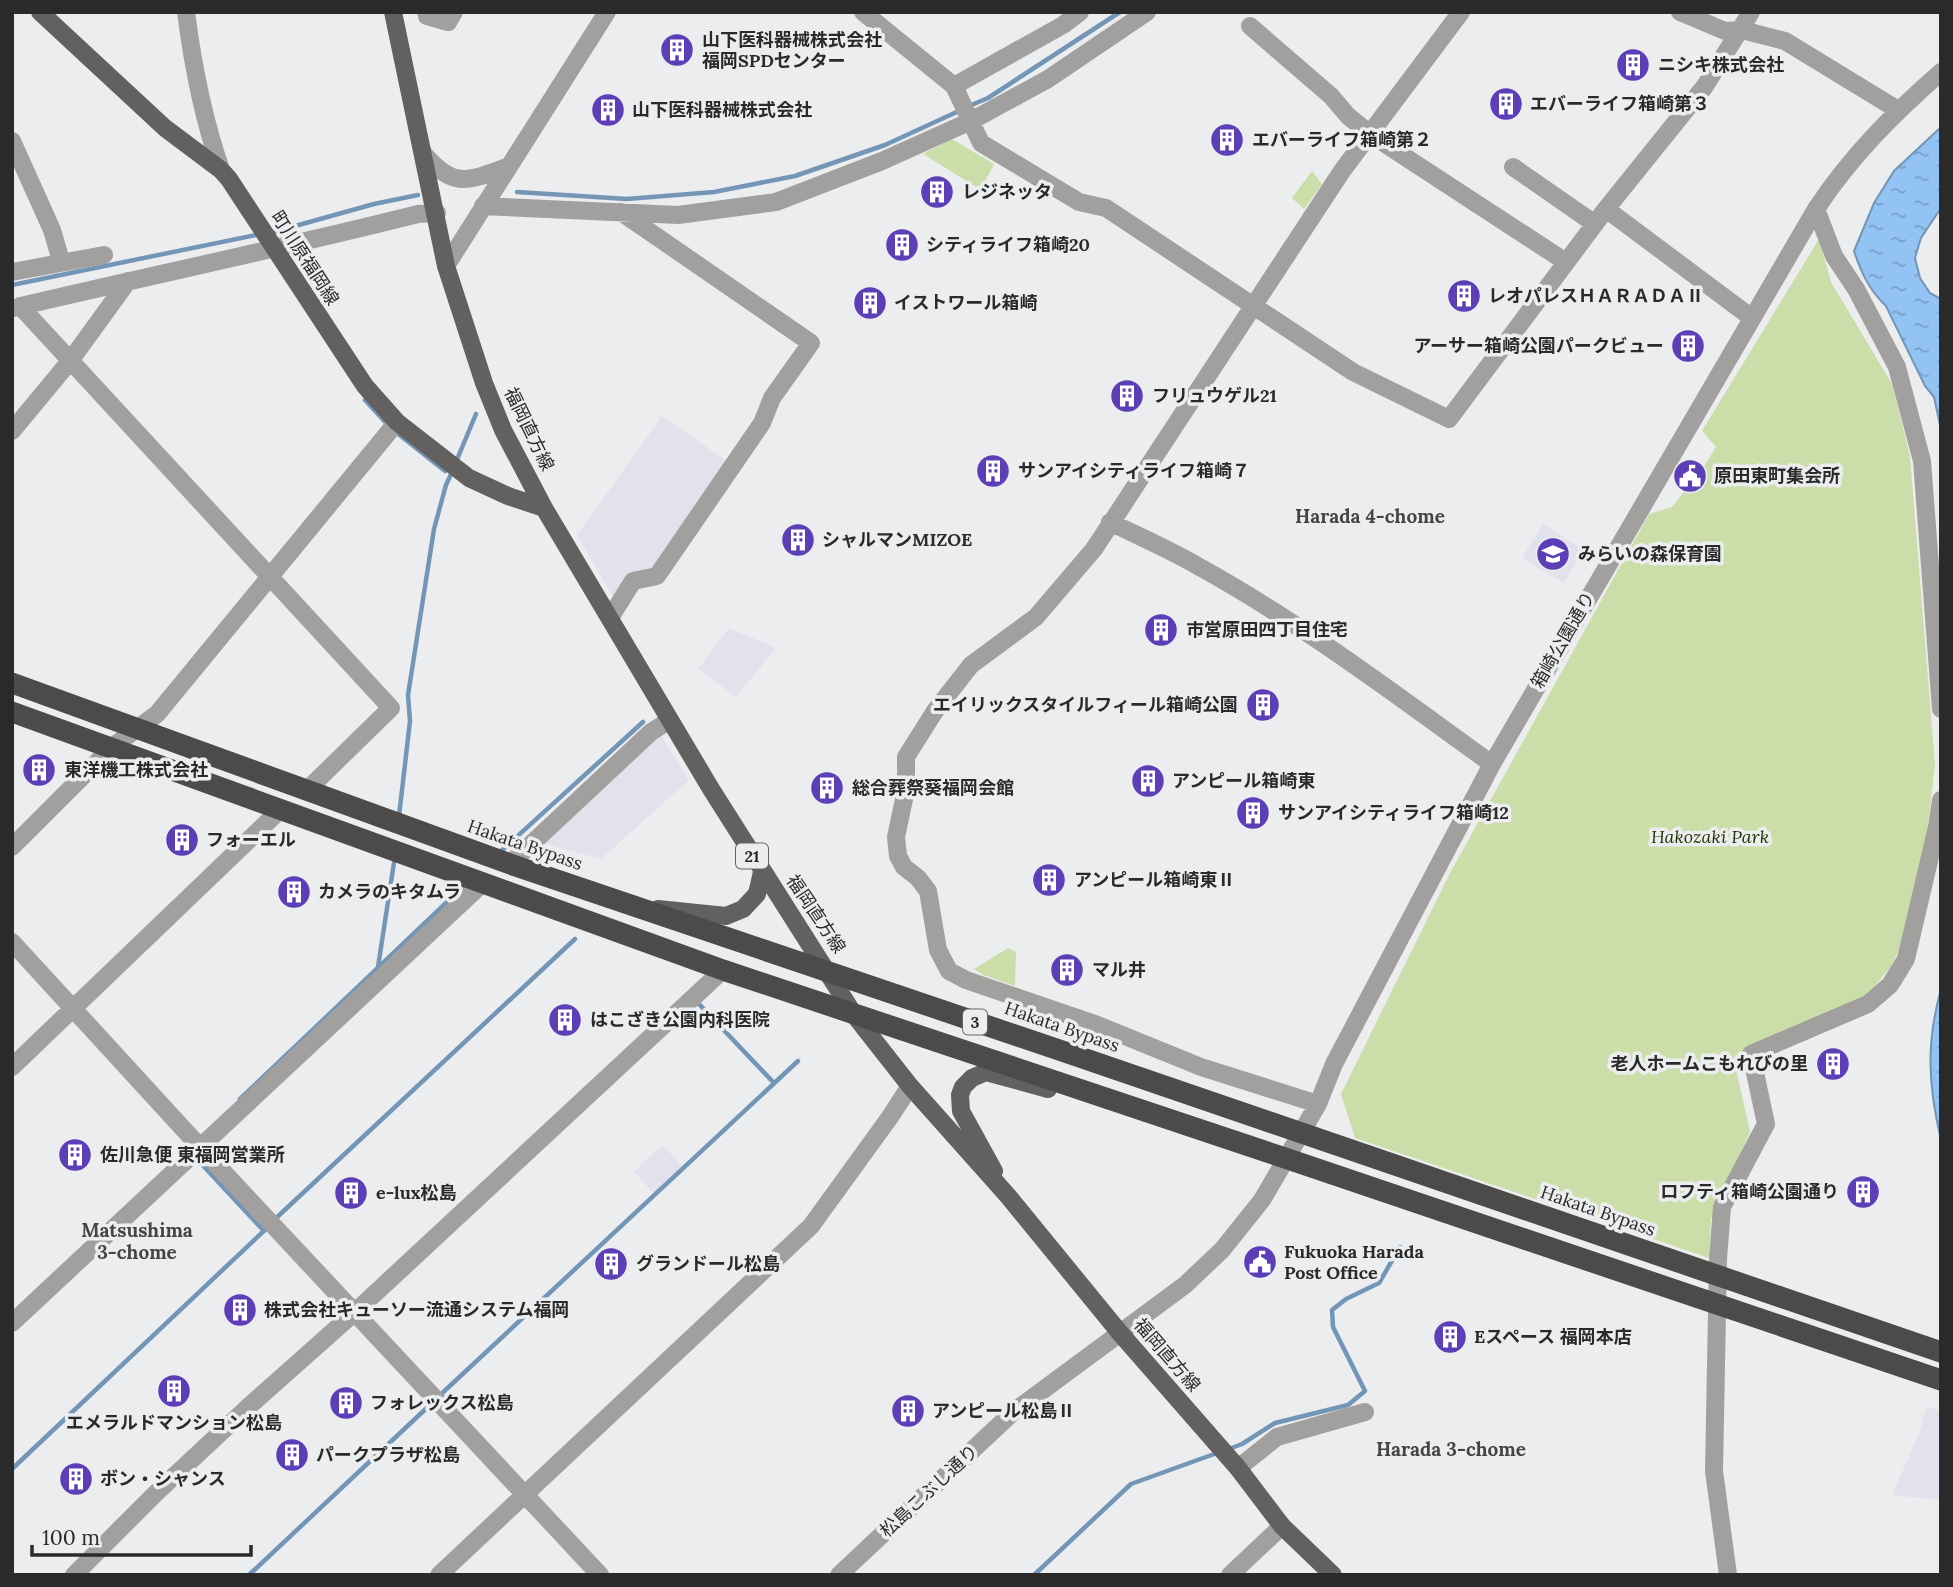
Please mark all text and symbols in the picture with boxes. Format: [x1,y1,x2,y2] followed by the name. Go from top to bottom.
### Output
[702,28,882,72] place label: 山下医科器械株式会社 福岡SPDセンター
[658,31,696,69] building icon: 山下医科器械株式会社 福岡SPDセンター
[1614,46,1652,84] building icon: ニシキ株式会社
[1658,53,1784,76] place label: ニシキ株式会社
[1487,85,1525,123] building icon: エバーライフ箱崎第３
[589,91,627,129] building icon: 山下医科器械株式会社
[1530,92,1710,115] place label: エバーライフ箱崎第３
[632,98,812,121] place label: 山下医科器械株式会社
[1208,121,1246,159] building icon: エバーライフ箱崎第２
[1252,128,1432,151] place label: エバーライフ箱崎第２
[918,173,956,211] building icon: レジネッタ
[962,180,1052,203] place label: レジネッタ
[266,206,344,309] street label: 町川原福岡線
[883,226,921,264] building icon: シティライフ箱崎20
[926,233,1090,256] place label: シティライフ箱崎20
[1445,277,1483,315] building icon: レオパレスＨＡＲＡＤＡⅡ
[851,284,889,322] building icon: イストワール箱崎
[1488,284,1704,307] place label: レオパレスＨＡＲＡＤＡⅡ
[894,291,1037,314] place label: イストワール箱崎
[1669,327,1707,365] building icon: アーサー箱崎公園パークビュー
[1413,334,1664,357] place label: アーサー箱崎公園パークビュー
[1108,377,1146,415] building icon: フリュウゲル21
[499,383,560,474] street label: 福岡直方線
[1152,384,1277,407] place label: フリュウゲル21
[974,452,1012,490] building icon: サンアイシティライフ箱崎７
[1671,457,1709,495] public building icon: 原田東町集会所
[1018,459,1250,482] place label: サンアイシティライフ箱崎７
[1714,464,1840,487] place label: 原田東町集会所
[1295,504,1445,528] district label: Harada 4-chome
[779,521,817,559] building icon: シャルマンMIZOE
[822,528,972,551] place label: シャルマンMIZOE
[1534,535,1572,573] school or university icon: みらいの森保育園
[1578,542,1722,565] place label: みらいの森保育園
[1526,587,1600,692] street label: 箱崎公園通り
[1142,611,1180,649] building icon: 市営原田四丁目住宅
[1186,618,1348,641] place label: 市営原田四丁目住宅
[1244,686,1282,724] building icon: エイリックスタイルフィール箱崎公園
[933,693,1238,716] place label: エイリックスタイルフィール箱崎公園
[20,751,58,789] building icon: 東洋機工株式会社
[64,758,208,781] place label: 東洋機工株式会社
[1129,762,1167,800] building icon: アンピール箱崎東
[808,769,846,807] building icon: 総合葬祭葵福岡会館
[1172,769,1315,792] place label: アンピール箱崎東
[852,776,1014,799] place label: 総合葬祭葵福岡会館
[1234,794,1272,832] building icon: サンアイシティライフ箱崎12
[1278,801,1509,824] place label: サンアイシティライフ箱崎12
[465,814,586,875] street label: Hakata Bypass
[163,821,201,859] building icon: フォーエル
[1651,825,1769,848] park label: Hakozaki Park
[206,828,296,851] place label: フォーエル
[736,844,768,869] road number: 21
[1030,861,1068,899] building icon: アンピール箱崎東Ⅱ
[1074,868,1235,891] place label: アンピール箱崎東Ⅱ
[782,870,851,957] street label: 福岡直方線
[275,873,313,911] building icon: カメラのキタムラ
[318,880,461,903] place label: カメラのキタムラ
[1048,951,1086,989] building icon: マル井
[1092,958,1146,981] place label: マル井
[1002,996,1123,1057] street label: Hakata Bypass
[546,1001,584,1039] building icon: はこざき公園内科医院
[590,1008,770,1031] place label: はこざき公園内科医院
[963,1010,987,1034] road number: 3
[1814,1045,1852,1083] building icon: 老人ホームこもれびの里
[1611,1052,1808,1075] place label: 老人ホームこもれびの里
[56,1136,94,1174] building icon: 佐川急便 東福岡営業所
[100,1143,285,1166] place label: 佐川急便 東福岡営業所
[1844,1173,1882,1211] building icon: ロフティ箱崎公園通り
[332,1174,370,1212] building icon: e-lux松島
[1538,1180,1659,1241] street label: Hakata Bypass
[1660,1180,1839,1203] place label: ロフティ箱崎公園通り
[376,1181,457,1204] place label: e-lux松島
[81,1218,193,1264] district label: Matsushima 3-chome
[1284,1240,1424,1284] place label: Fukuoka Harada Post Office
[1241,1243,1279,1281] public building icon: Fukuoka Harada Post Office
[592,1245,630,1283] building icon: グランドール松島
[636,1252,780,1275] place label: グランドール松島
[221,1291,259,1329] building icon: 株式会社キューソー流通システム福岡
[264,1298,569,1321] place label: 株式会社キューソー流通システム福岡
[1129,1313,1206,1396] street label: 福岡直方線
[1431,1318,1469,1356] building icon: Eスペース 福岡本店
[1474,1325,1632,1348] place label: Eスペース 福岡本店
[155,1372,193,1410] building icon: エメラルドマンション松島
[327,1384,365,1422] building icon: フォレックス松島
[370,1391,513,1414] place label: フォレックス松島
[889,1392,927,1430] building icon: アンピール松島Ⅱ
[932,1399,1075,1422] place label: アンピール松島Ⅱ
[66,1411,282,1434] place label: エメラルドマンション松島
[273,1436,311,1474] building icon: パークプラザ松島
[1376,1437,1526,1461] district label: Harada 3-chome
[875,1439,983,1542] street label: 松島こぶし通り
[316,1443,460,1466] place label: パークプラザ松島
[57,1460,95,1498] building icon: ボン・シャンス
[100,1467,226,1490] place label: ボン・シャンス
[32,1514,250,1558] scale bar
[42,1524,100,1551] text: 100 m

